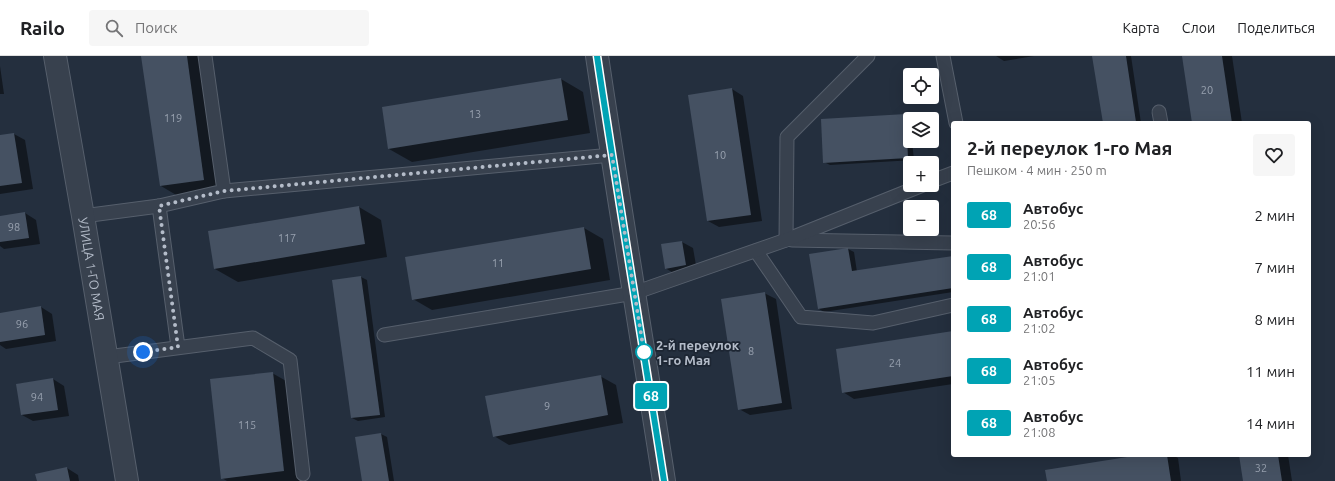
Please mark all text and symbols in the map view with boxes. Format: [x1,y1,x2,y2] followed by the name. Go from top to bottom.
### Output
[89,10,369,46] search box
[20,17,65,39] text: Railo
[103,17,125,39] icon: search
[135,19,178,36] text: Поиск
[1122,20,1160,36] text: Карта
[1182,20,1215,36] text: Слои
[1237,20,1315,36] text: Поделиться
[903,68,939,236] map controls
[903,68,939,104] button: locate
[1201,84,1213,96] house number: 20
[469,108,481,120] house number: 13
[164,112,182,124] house number: 119
[903,112,939,148] button: layers
[1253,134,1295,176] button: heart
[967,137,1172,159] text: 2-й переулок 1-го Мая
[714,149,726,161] house number: 10
[903,156,939,192] button: +
[967,163,1107,177] text: Пешком · 4 мин · 250 m
[903,200,939,236] button: −
[1023,200,1083,217] text: Автобус
[981,207,997,223] text: 68
[1255,207,1295,224] text: 2 мин
[76,216,107,321] street label: УЛИЦА 1-ГО МАЯ
[1023,217,1056,231] text: 20:56
[8,221,20,233] house number: 98
[278,232,296,244] house number: 117
[1023,252,1083,269] text: Автобус
[492,257,504,269] house number: 11
[981,259,997,275] text: 68
[1255,259,1295,276] text: 7 мин
[1023,269,1056,283] text: 21:01
[1023,304,1083,321] text: Автобус
[981,311,997,327] text: 68
[1255,311,1295,328] text: 8 мин
[16,318,28,330] house number: 96
[1023,321,1056,335] text: 21:02
[656,338,740,367] place label: 2-й переулок 1-го Мая
[133,342,153,362] your location
[635,343,653,361] marker: 2-й переулок 1-го Мая
[748,345,754,357] house number: 8
[1023,356,1083,373] text: Автобус
[889,357,901,369] house number: 24
[981,363,997,379] text: 68
[1246,363,1295,380] text: 11 мин
[1023,373,1056,387] text: 21:05
[633,383,669,409] line badge: 68
[643,388,659,404] text: 68
[31,391,43,403] house number: 94
[544,400,550,412] house number: 9
[1023,408,1083,425] text: Автобус
[981,415,997,431] text: 68
[1246,415,1295,432] text: 14 мин
[238,419,256,431] house number: 115
[1023,425,1056,439] text: 21:08
[1255,462,1267,474] house number: 32

